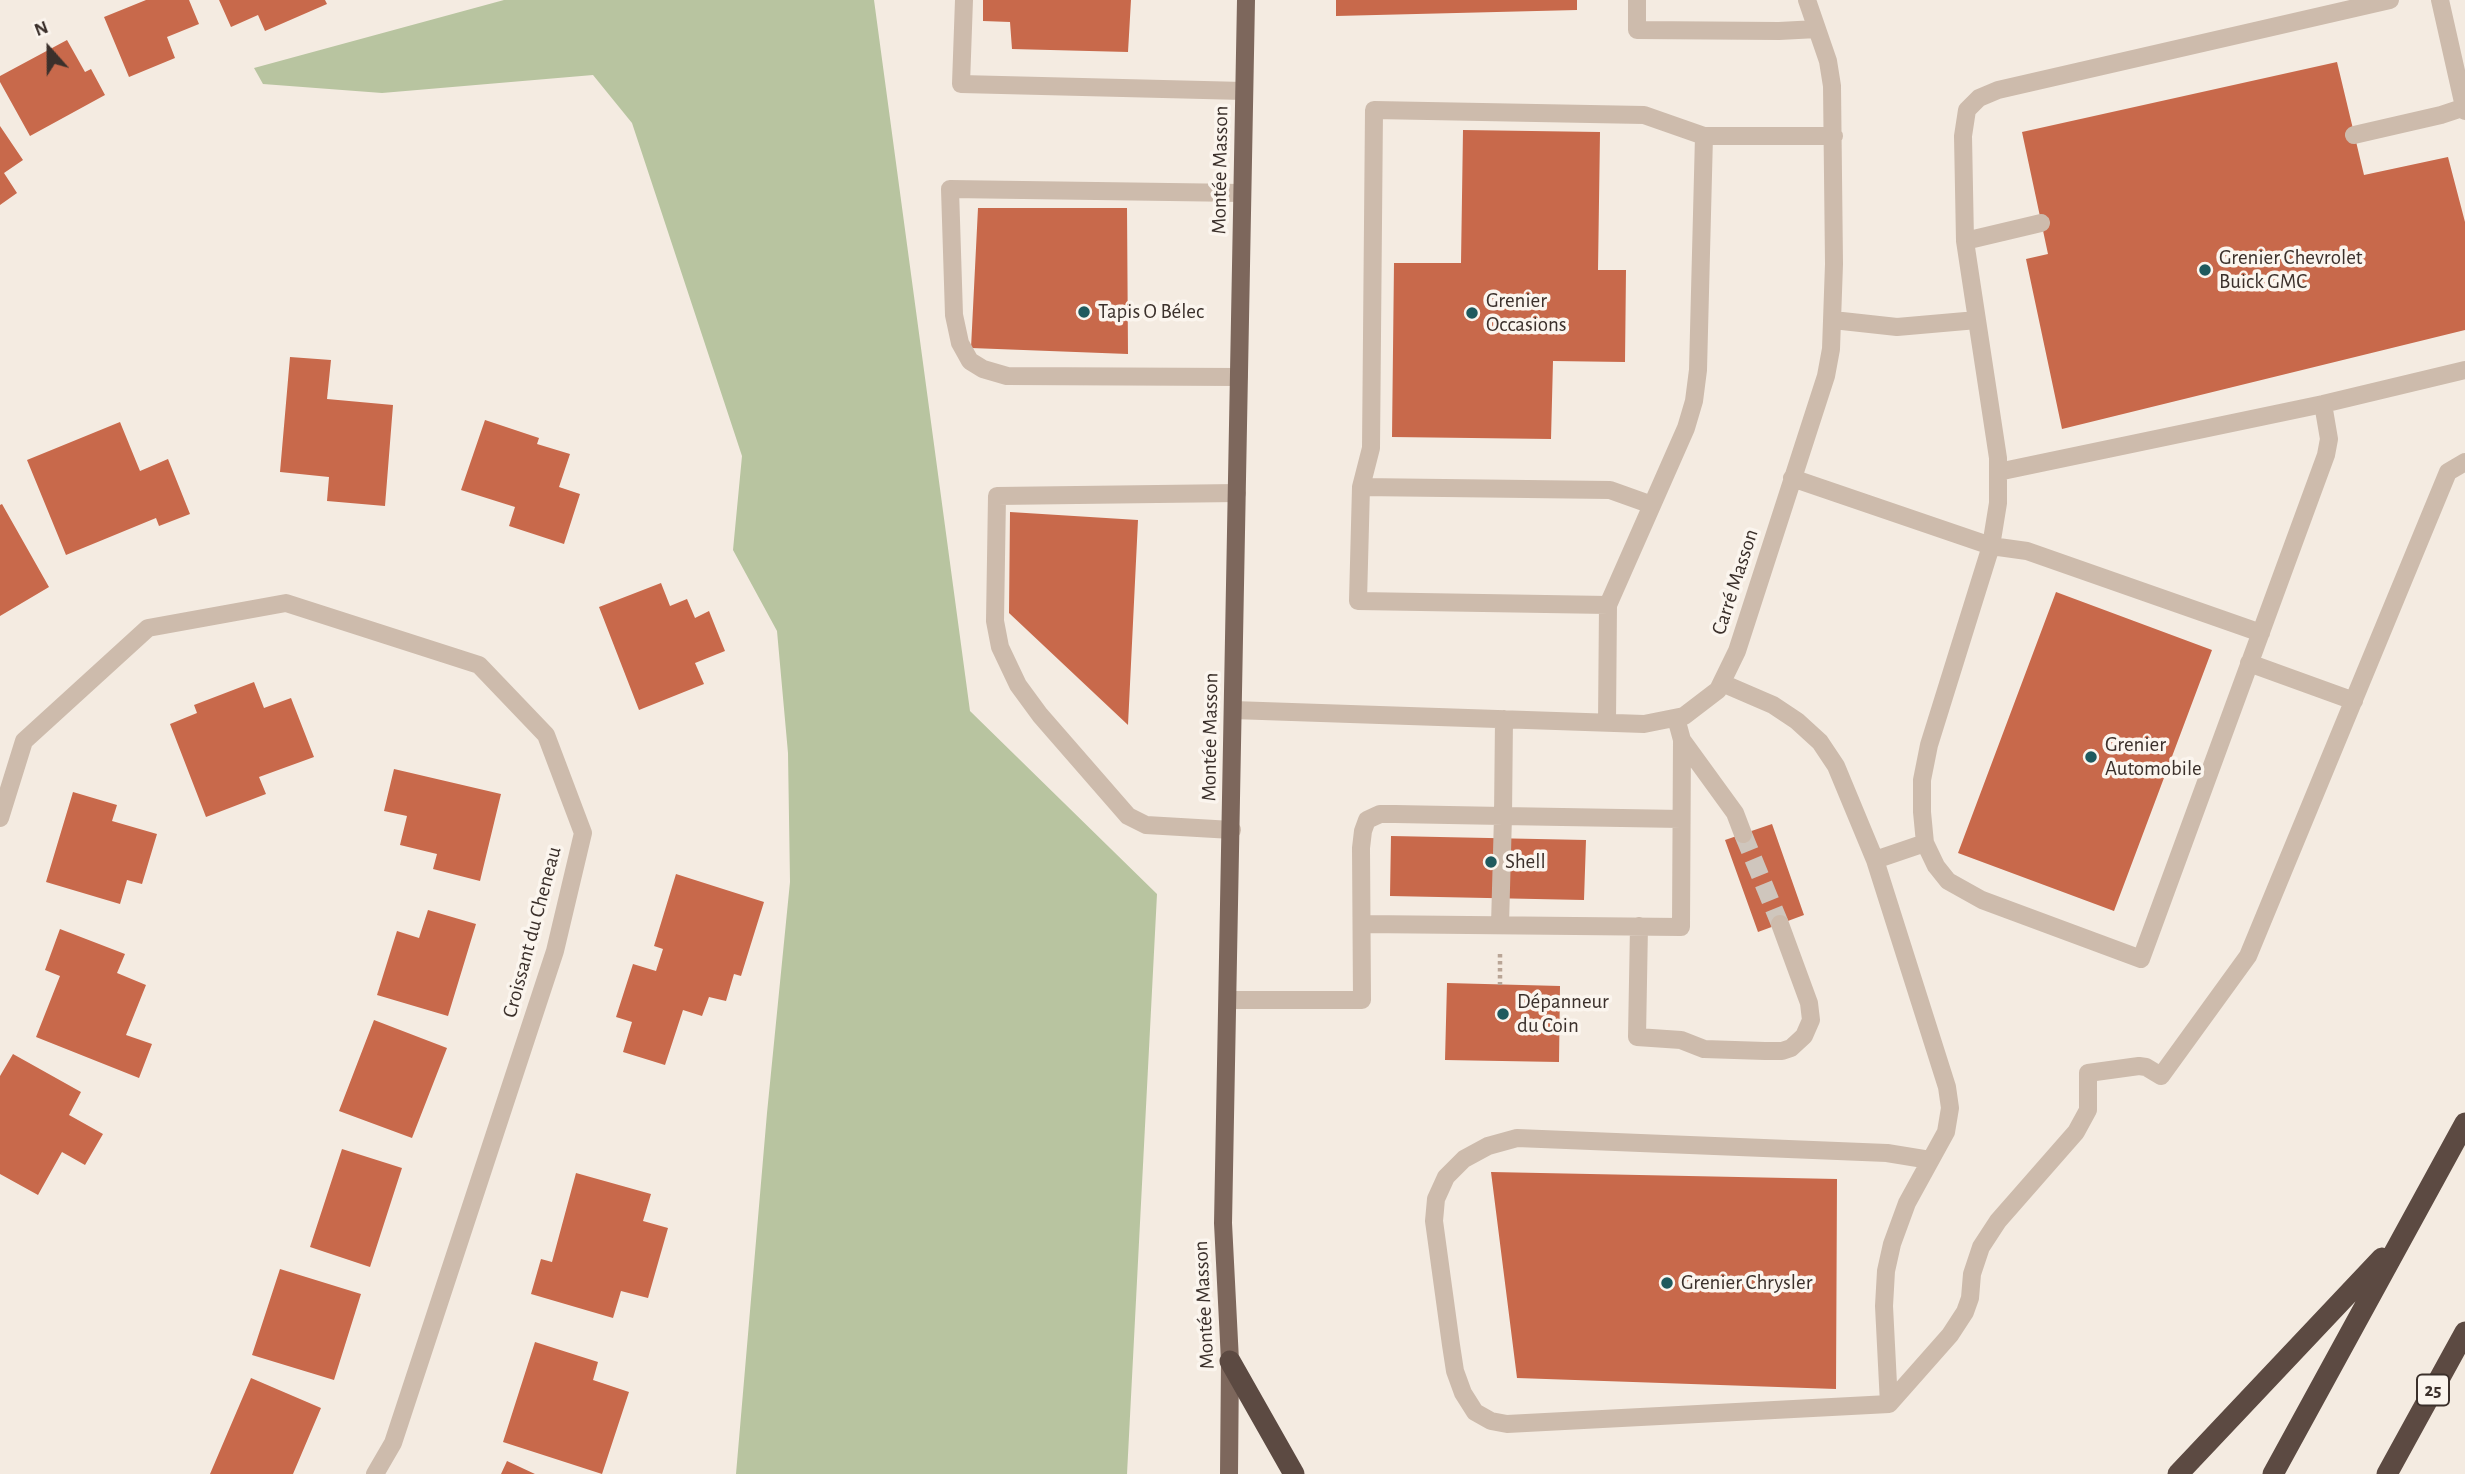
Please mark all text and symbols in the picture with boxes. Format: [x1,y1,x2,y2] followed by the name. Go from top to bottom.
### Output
[14,14,84,84] north arrow
[32,18,51,40] text: N
[1206,105,1234,235] street label: Montée Masson
[2219,245,2363,295] place label: Grenier Chevrolet Buick GMC
[2197,262,2213,278] marker: Grenier Chevrolet Buick GMC
[1486,288,1567,338] place label: Grenier Occasions
[1098,299,1204,325] place label: Tapis O Bélec
[1076,304,1092,320] marker: Tapis O Bélec
[1464,305,1480,321] marker: Grenier Occasions
[1706,526,1764,638] street label: Carré Masson
[1196,672,1224,802] street label: Montée Masson
[2105,732,2202,782] place label: Grenier Automobile
[2083,749,2099,765] marker: Grenier Automobile
[497,844,567,1020] street label: Croissant du Cheneau
[1505,849,1546,875] place label: Shell
[1483,854,1499,870] marker: Shell
[1517,989,1609,1039] place label: Dépanneur du Coin
[1495,1006,1511,1022] marker: Dépanneur du Coin
[1188,1240,1220,1370] street label: Montée Masson
[1681,1270,1813,1296] place label: Grenier Chrysler
[1659,1275,1675,1291] marker: Grenier Chrysler
[2417,1374,2449,1406] road number: 25

